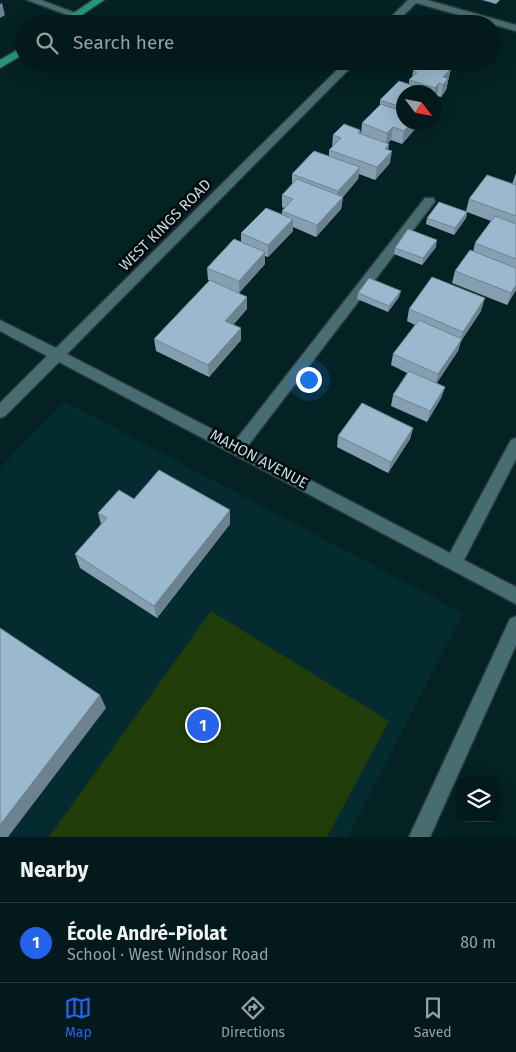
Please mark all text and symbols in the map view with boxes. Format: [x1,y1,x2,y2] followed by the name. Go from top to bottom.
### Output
[15,15,501,70] search box
[33,29,61,57] icon: search
[73,31,174,54] text: Search here
[396,85,441,130] north arrow
[115,175,215,275] street label: WEST KINGS ROAD
[296,367,322,393] your location
[207,426,311,492] street label: MAHON AVENUE
[187,706,219,744] pin: 1
[456,777,501,822] map controls
[456,777,501,822] button: layers
[20,857,88,883] text: Nearby
[67,922,227,945] text: École André-Piolat
[32,933,40,952] text: 1
[460,933,496,952] text: 80 m
[67,945,269,964] text: School · West Windsor Road
[64,994,92,1041] tab: Map
[221,994,285,1041] tab: Directions
[414,994,452,1041] tab: Saved

